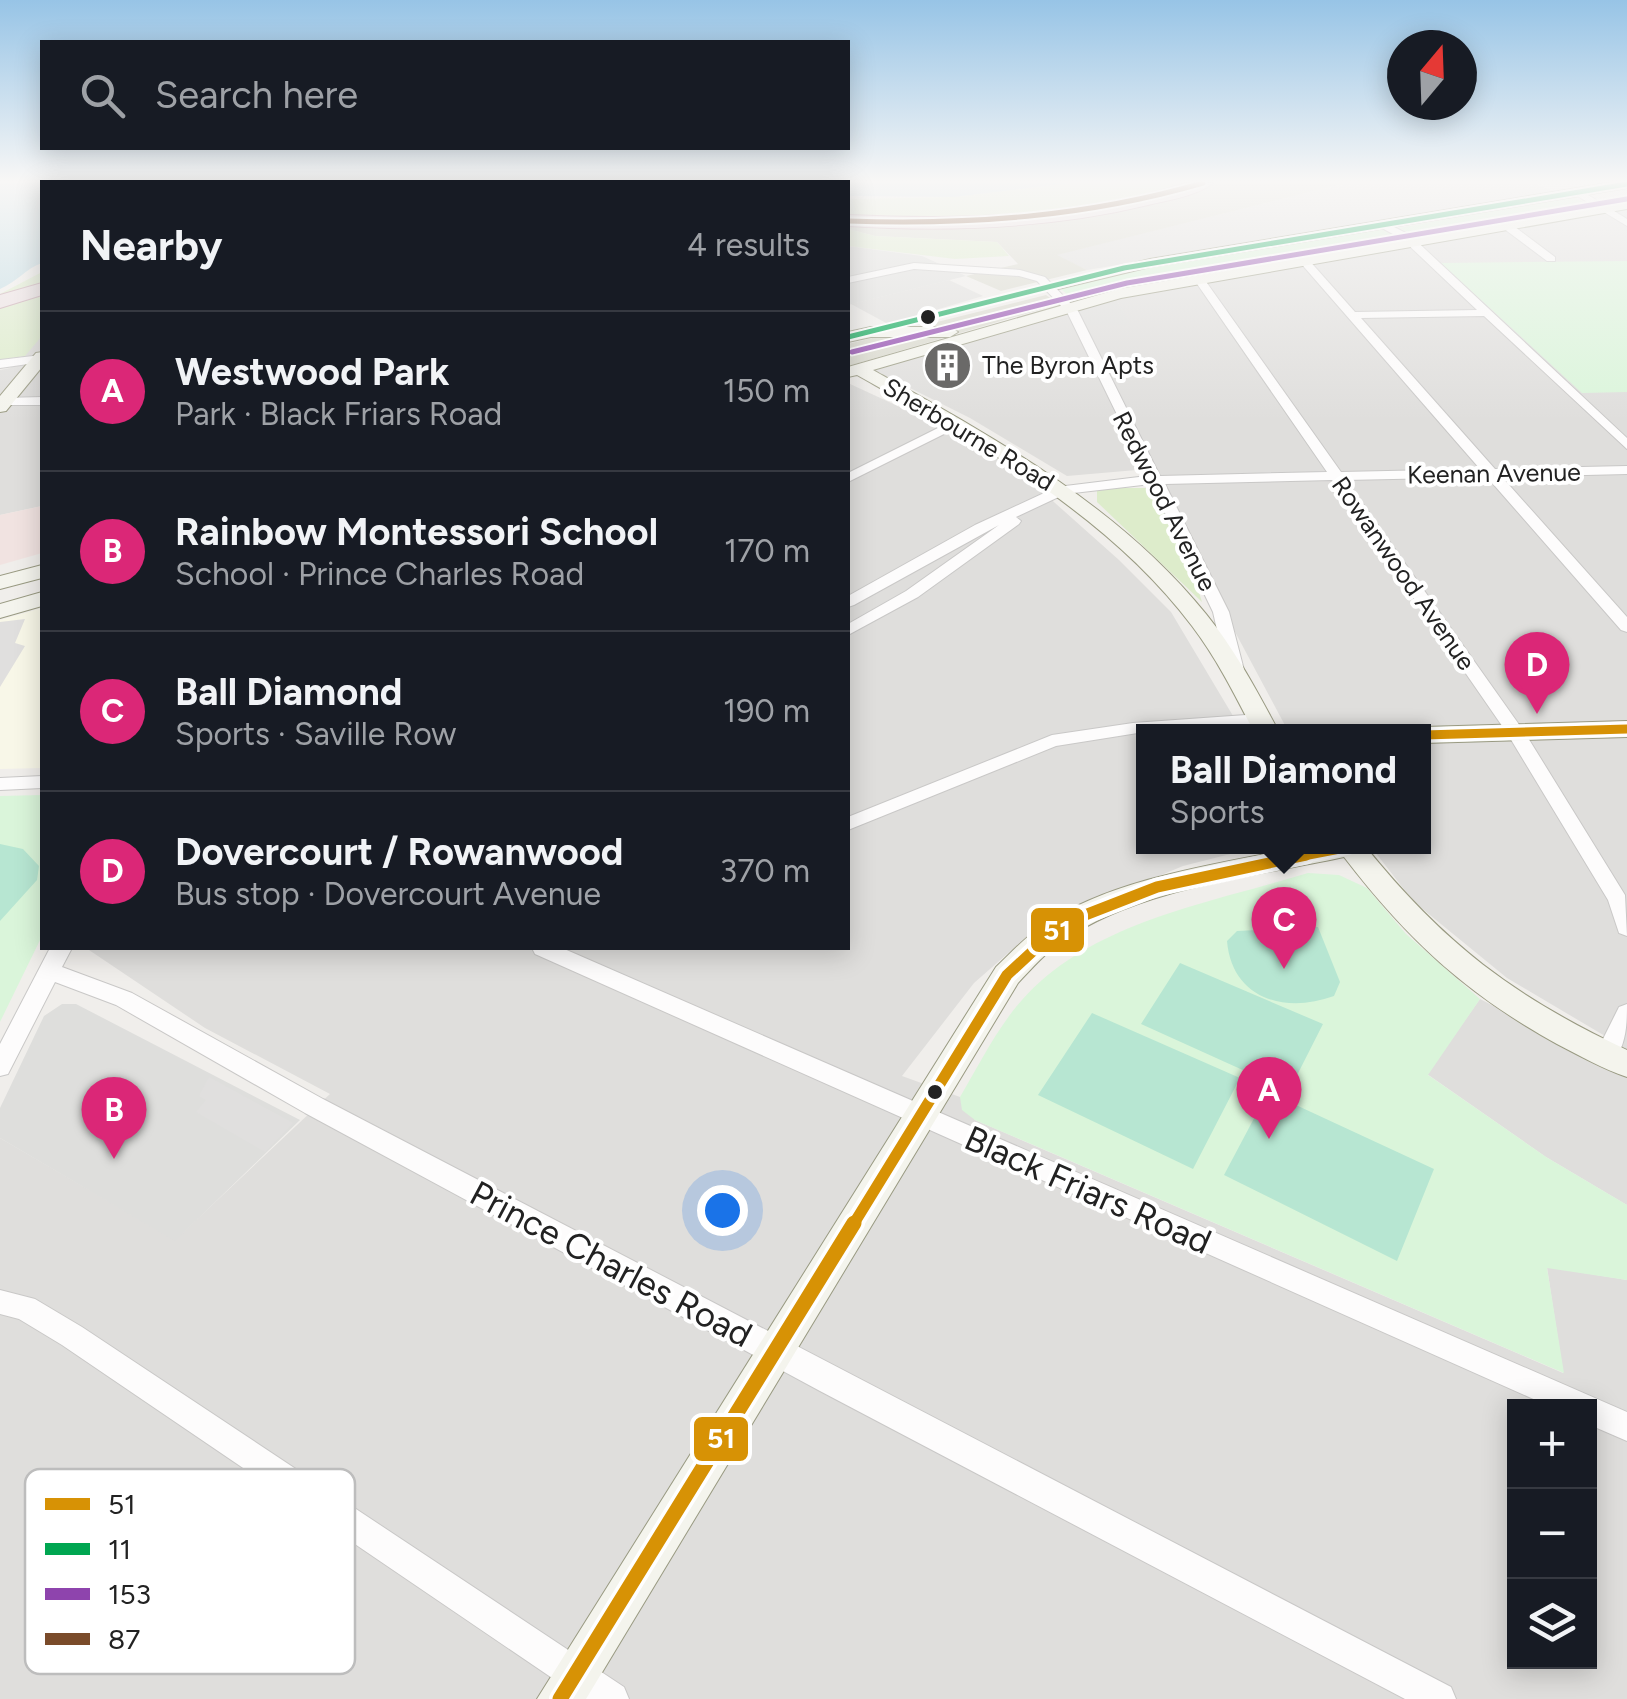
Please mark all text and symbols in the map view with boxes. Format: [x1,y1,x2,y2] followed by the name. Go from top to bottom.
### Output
[1387,30,1477,120] north arrow
[40,40,850,150] search box
[75,68,130,123] icon: search
[155,72,358,118] text: Search here
[80,220,222,271] text: Nearby
[687,226,810,264] text: 4 results
[918,307,938,327] unlabelled marker
[921,339,973,391] building icon: The Byron Apts
[175,349,449,395] text: Westwood Park
[982,350,1154,380] place label: The Byron Apts
[878,371,1060,497] street label: Sherbourne Road
[101,372,124,410] text: A
[723,372,810,410] text: 150 m
[175,395,502,433] text: Park · Black Friars Road
[1107,406,1223,596] street label: Redwood Avenue
[1407,456,1581,490] street label: Keenan Avenue
[1326,470,1482,676] street label: Rowanwood Avenue
[175,509,658,555] text: Rainbow Montessori School
[103,532,122,570] text: B
[724,532,810,570] text: 170 m
[175,555,584,593] text: School · Prince Charles Road
[1504,632,1570,714] pin: D
[175,669,402,715] text: Ball Diamond
[101,692,124,730] text: C
[723,692,810,730] text: 190 m
[175,715,456,753] text: Sports · Saville Row
[1136,724,1431,854] popup
[1170,747,1397,793] text: Ball Diamond
[1170,793,1265,831] text: Sports
[175,829,623,875] text: Dovercourt / Rowanwood
[101,852,124,890] text: D
[720,852,810,890] text: 370 m
[175,875,601,913] text: Bus stop · Dovercourt Avenue
[1252,886,1316,969] pin: C
[1029,906,1086,954] line badge: 51
[1043,913,1071,947] text: 51
[1236,1056,1302,1139] pin: A
[82,1076,146,1159] pin: B
[925,1082,945,1102] unlabelled marker
[958,1117,1218,1263] street label: Black Friars Road
[463,1172,759,1356] street label: Prince Charles Road
[697,1185,748,1236] your location
[1507,1399,1597,1669] map controls
[1507,1399,1597,1489] button: +
[692,1415,750,1463] line badge: 51
[707,1421,735,1455] text: 51
[25,1469,355,1674] legend
[108,1487,136,1521] text: 51
[1507,1489,1597,1579] button: −
[108,1532,131,1566] text: 11
[108,1577,151,1611] text: 153
[1507,1579,1597,1669] button: layers
[108,1622,140,1656] text: 87

